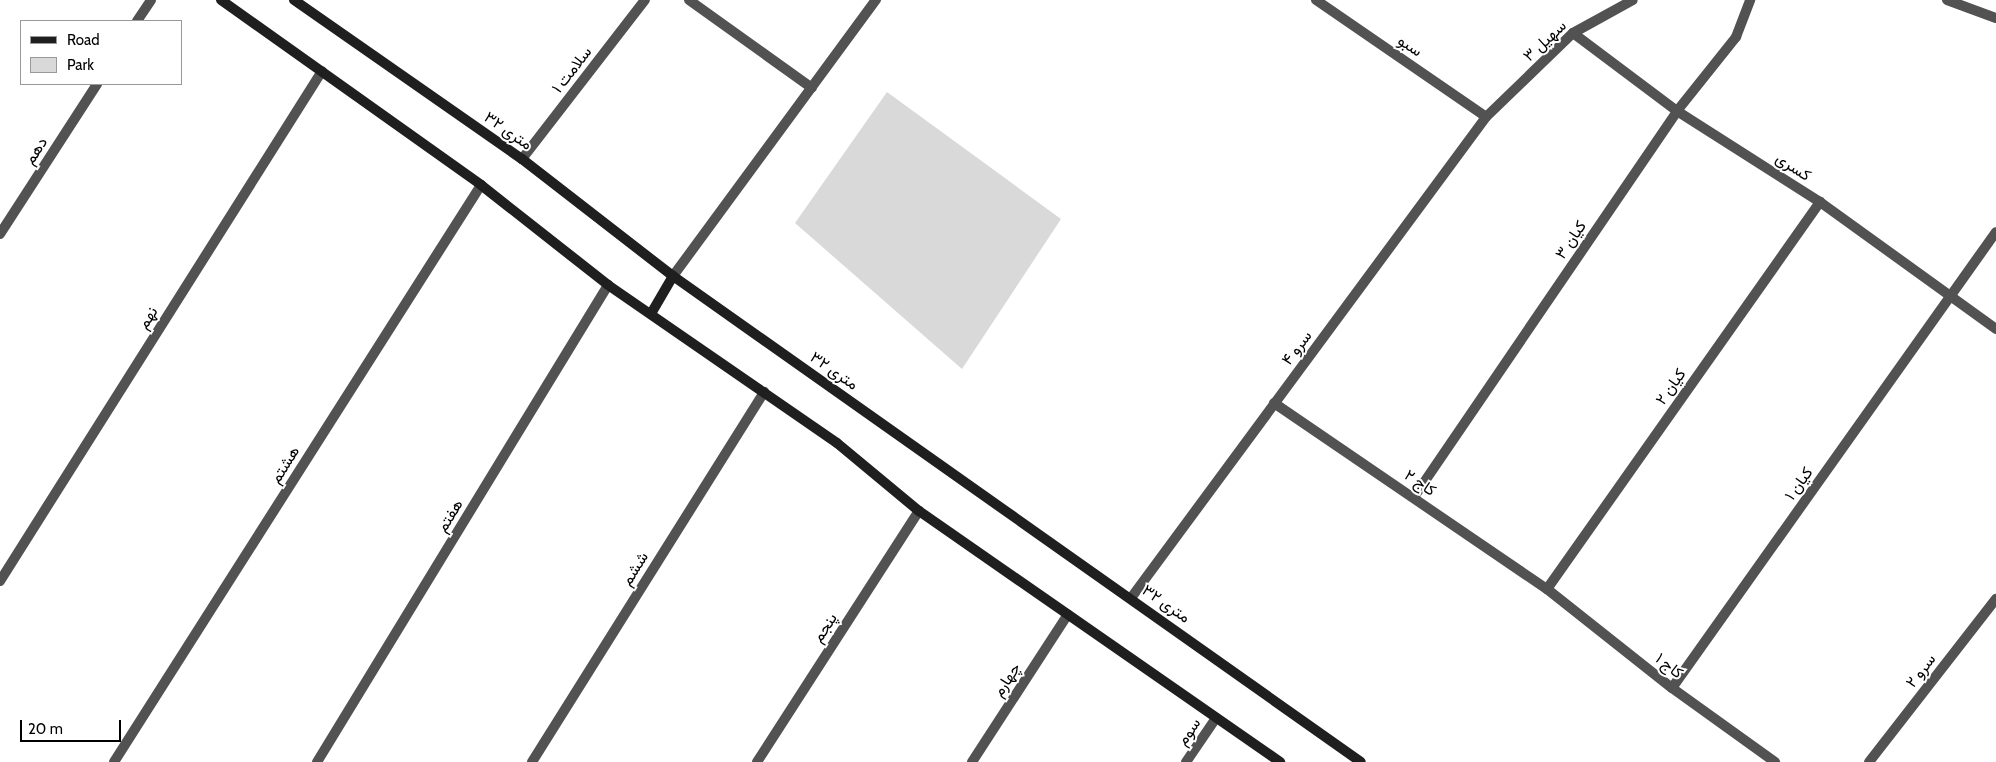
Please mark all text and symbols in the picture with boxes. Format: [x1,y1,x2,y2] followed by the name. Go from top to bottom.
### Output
[1520,16,1570,66] street label: سهیل ۳
[20,20,182,85] legend
[67,31,100,49] text: Road
[1394,31,1426,61] street label: سبو
[548,43,596,97] street label: سلامت ۱
[67,56,94,74] text: Park
[480,108,536,154] street label: ۳۲ متری
[20,134,52,168] street label: دهم
[1772,149,1814,185] street label: کسری
[1551,217,1591,263] street label: کیان ۳
[134,303,162,333] street label: نهم
[1278,327,1316,369] street label: سرو ۴
[806,348,862,394] street label: ۳۲ متری
[1652,365,1690,409] street label: کیان ۲
[266,443,304,487] street label: هشتم
[1781,464,1817,504] street label: کیان ۱
[1401,466,1439,500] street label: کاج ۲
[433,496,467,536] street label: هفتم
[617,549,653,589] street label: ششم
[1138,581,1194,627] street label: ۳۲ متری
[808,610,842,646] street label: پنجم
[1651,649,1687,683] street label: کاج ۱
[1902,650,1940,692] street label: سرو ۲
[989,659,1025,701] street label: چهارم
[22,710,124,742] scale bar
[1173,715,1205,749] street label: سوم
[28,720,63,738] text: 20 m

